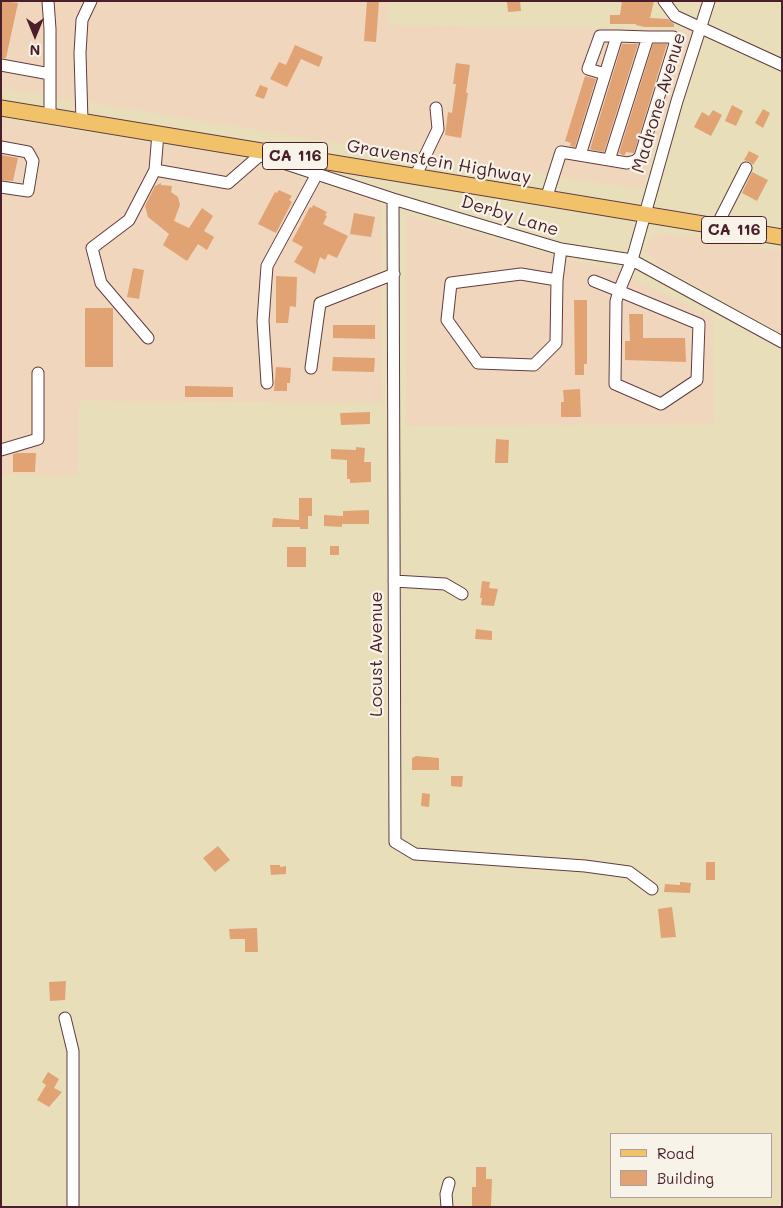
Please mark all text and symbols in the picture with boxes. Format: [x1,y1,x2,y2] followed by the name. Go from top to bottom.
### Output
[10,10,60,60] north arrow
[627,30,691,176] street label: Madrone Avenue
[30,41,40,60] text: N
[345,135,533,189] street label: Gravenstein Highway
[262,142,328,170] road number: CA 116
[459,191,561,241] street label: Derby Lane
[702,216,766,244] road number: CA 116
[365,591,387,717] street label: Locust Avenue
[610,1133,773,1198] legend
[657,1143,694,1163] text: Road
[657,1168,714,1188] text: Building

